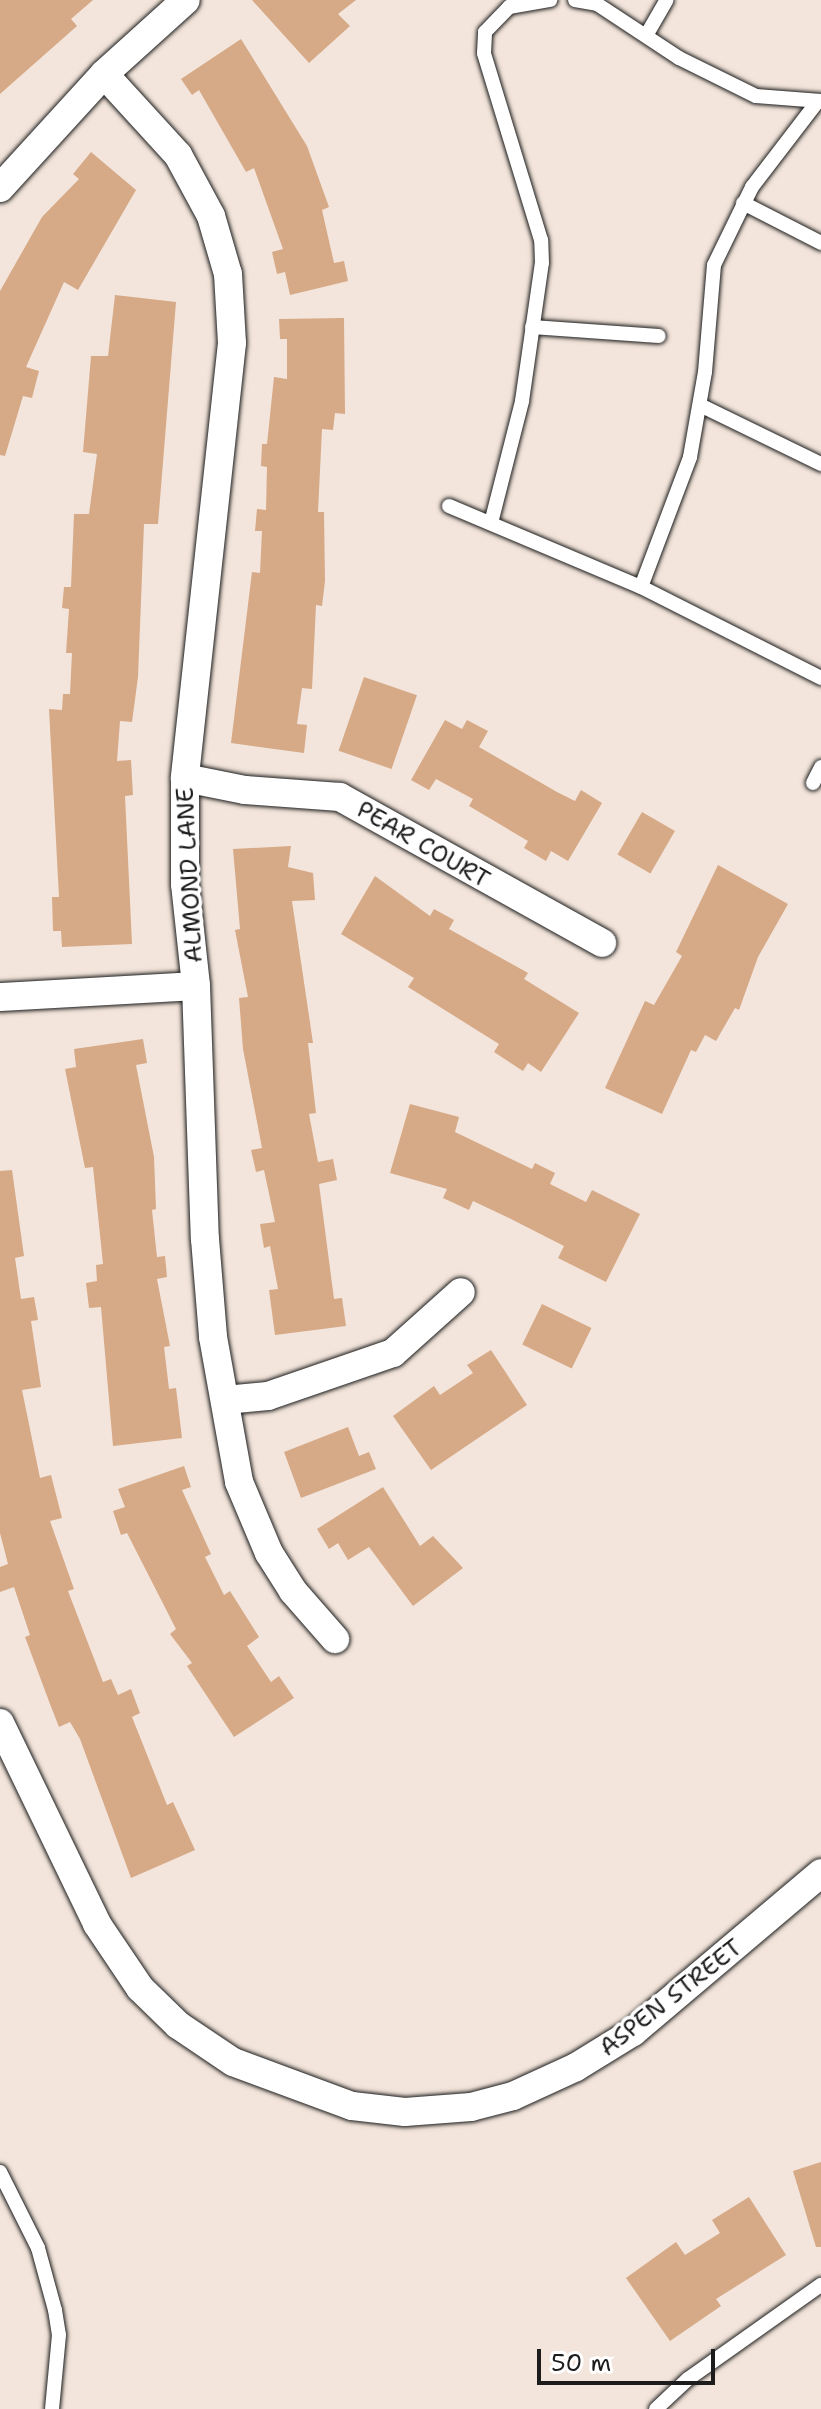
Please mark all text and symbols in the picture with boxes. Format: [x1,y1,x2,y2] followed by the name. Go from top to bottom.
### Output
[171,786,209,964] street label: ALMOND LANE
[351,795,495,895] street label: PEAR COURT
[594,1933,748,2063] street label: ASPEN STREET
[541,2333,719,2383] scale bar
[551,2347,611,2379] text: 50 m

